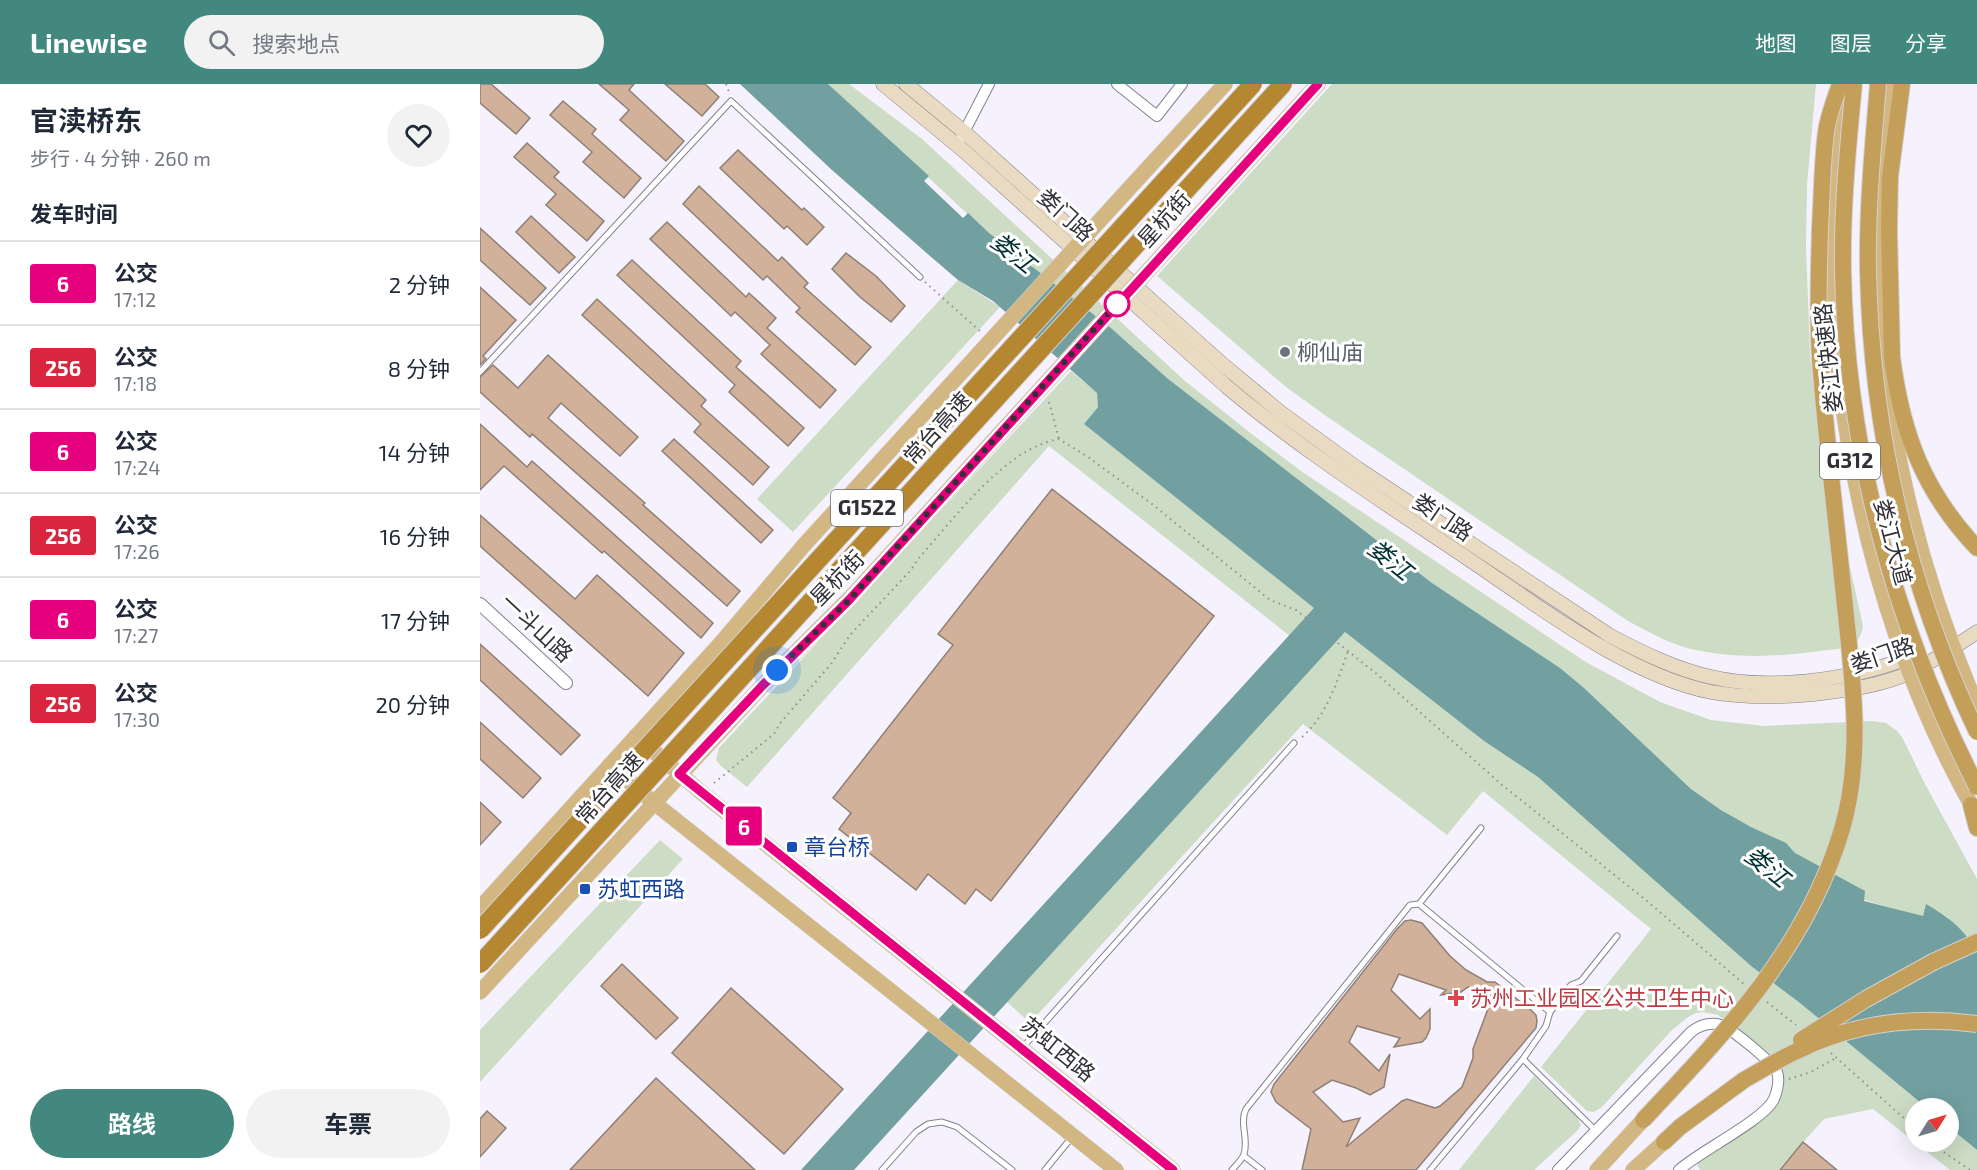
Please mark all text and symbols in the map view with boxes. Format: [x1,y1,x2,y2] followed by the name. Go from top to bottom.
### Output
[184,15,604,69] search box
[30,25,148,59] text: Linewise
[205,26,238,59] icon: search
[253,30,341,56] text: 搜索地点
[1755,30,1797,55] text: 地图
[1830,30,1872,55] text: 图层
[1905,30,1947,55] text: 分享
[30,103,142,137] text: 官渎桥东
[387,104,450,167] button: heart
[30,146,211,170] text: 步行 · 4 分钟 · 260 m
[1033,183,1100,246] street label: 娄门路
[1132,185,1195,252] street label: 星杭街
[30,200,118,226] text: 发车时间
[986,225,1044,280] water label: 娄江
[114,259,158,285] text: 公交
[57,271,69,296] text: 6
[389,271,450,297] text: 2 分钟
[114,287,156,311] text: 17:12
[1104,291,1130,317] unlabelled marker
[1808,302,1846,414] street label: 娄江快速路
[1297,338,1363,364] place label: 柳仙庙
[114,343,158,369] text: 公交
[1278,345,1292,359] marker: 柳仙庙
[45,355,81,380] text: 256
[388,355,450,381] text: 8 分钟
[114,371,157,395] text: 17:18
[897,386,975,469] street label: 常台高速
[114,427,158,453] text: 公交
[57,439,69,464] text: 6
[379,439,450,465] text: 14 分钟
[1820,443,1880,479] road number: G312
[114,455,160,479] text: 17:24
[1409,487,1478,545] street label: 娄门路
[831,490,903,526] road number: G1522
[1870,496,1918,588] street label: 娄江大道
[114,511,158,537] text: 公交
[45,523,81,548] text: 256
[380,523,450,549] text: 16 分钟
[1363,532,1421,587] water label: 娄江
[114,539,160,563] text: 17:26
[804,545,869,610] street label: 星杭街
[497,588,579,667] street label: 一斗山路
[114,595,158,621] text: 公交
[57,607,69,632] text: 6
[381,607,450,633] text: 17 分钟
[114,623,158,647] text: 17:27
[1846,631,1917,677] street label: 娄门路
[762,655,792,685] your location
[114,679,158,705] text: 公交
[45,691,81,716] text: 256
[375,691,450,717] text: 20 分钟
[114,707,160,731] text: 17:30
[569,746,647,829] street label: 常台高速
[724,806,764,846] line badge: 6
[738,814,750,839] text: 6
[804,833,870,859] place label: 章台桥
[1740,839,1798,894] water label: 娄江
[785,840,799,854] marker: 章台桥
[597,875,685,901] place label: 苏虹西路
[578,882,592,896] marker: 苏虹西路
[1470,984,1734,1010] place label: 苏州工业园区公共卫生中心
[1447,989,1465,1007] marker: 苏州工业园区公共卫生中心
[1016,1010,1101,1086] street label: 苏虹西路
[30,1089,234,1158] button: 路线
[246,1089,450,1158] button: 车票
[1905,1098,1959,1152] north arrow
[1905,1098,1959,1152] map controls

